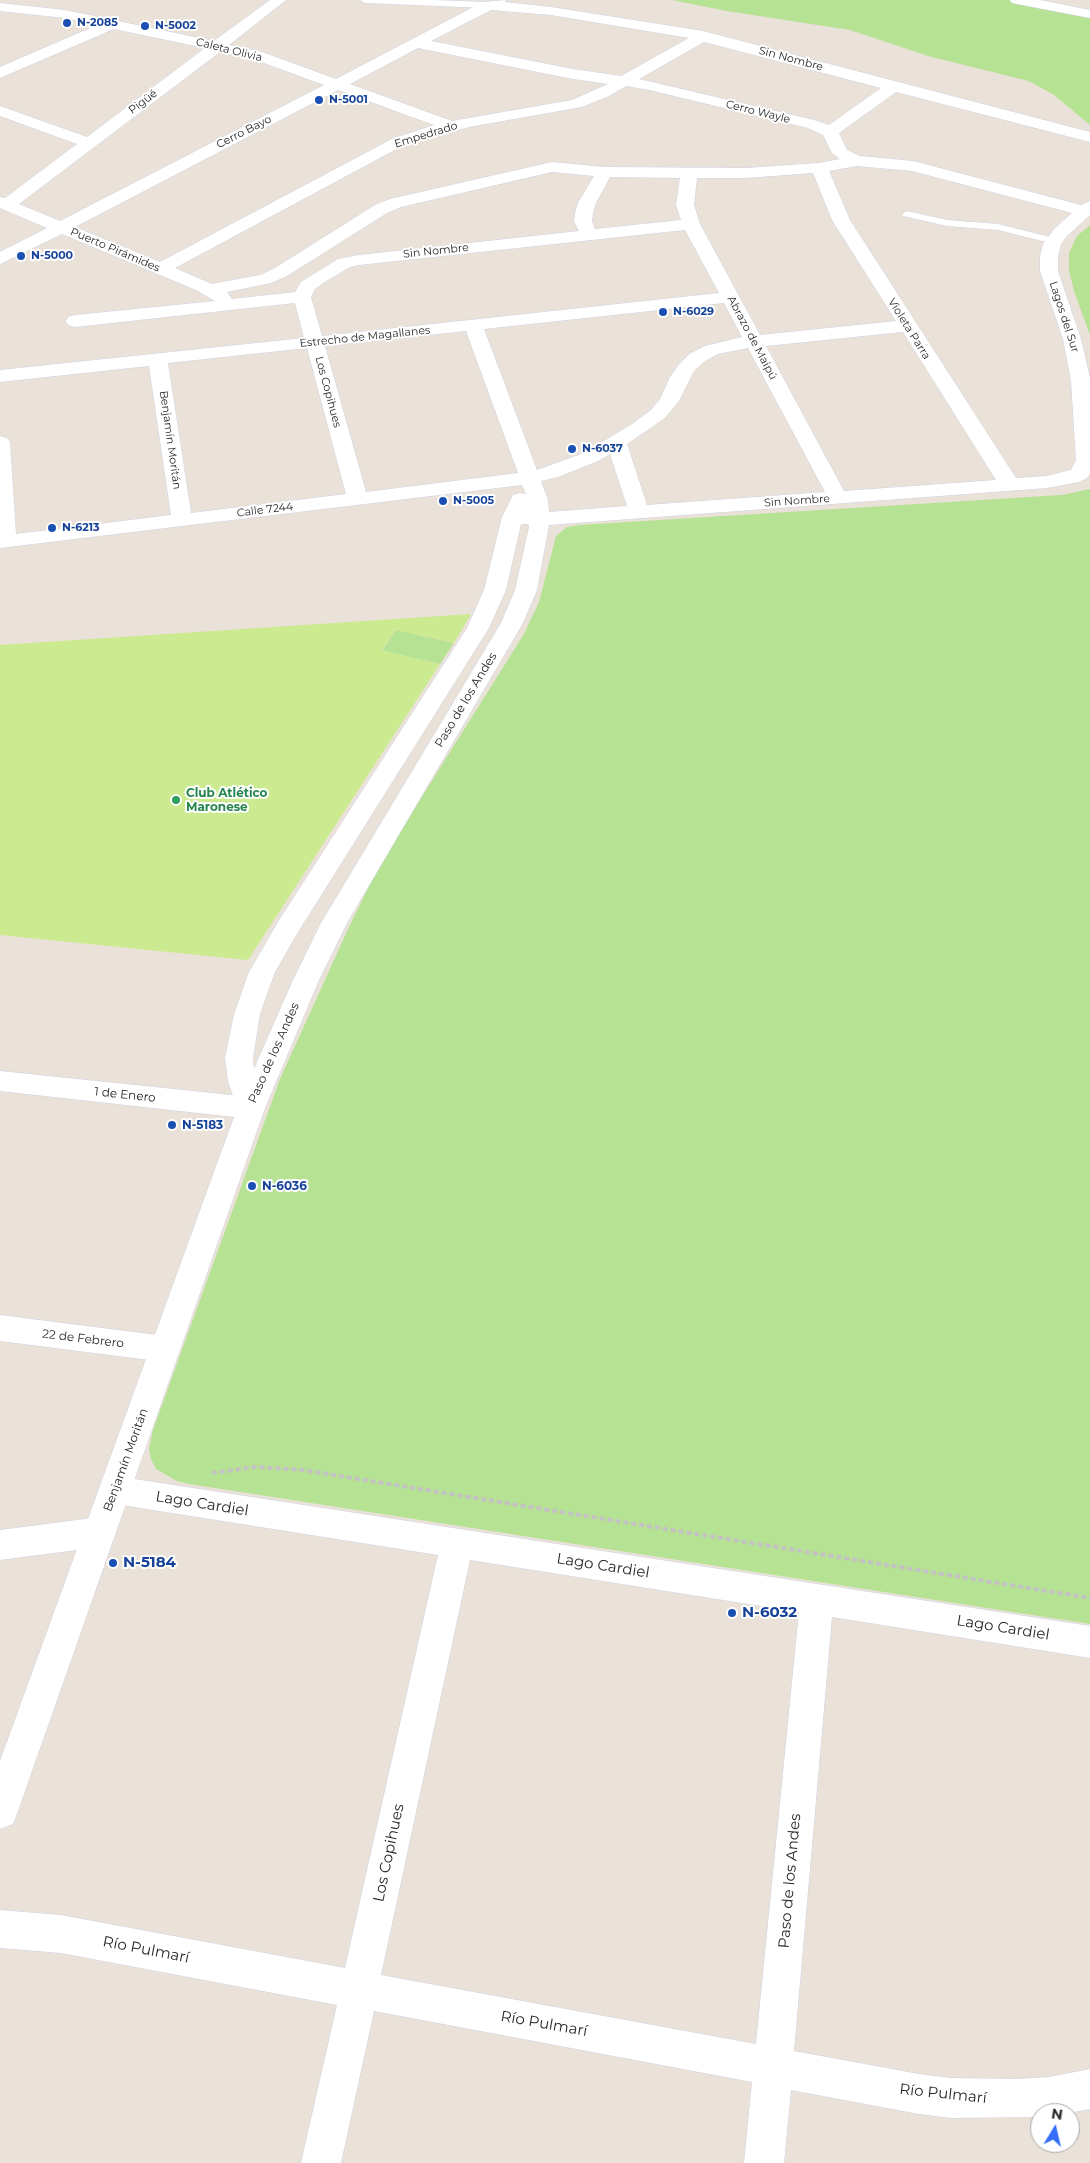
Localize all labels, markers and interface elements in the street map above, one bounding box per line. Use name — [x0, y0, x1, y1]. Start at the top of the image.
place label: N-2085 — [77, 16, 118, 30]
marker: N-2085 — [61, 17, 73, 29]
place label: N-5002 — [155, 19, 196, 33]
marker: N-5002 — [139, 20, 151, 32]
street label: Caleta Olivia — [194, 35, 264, 65]
street label: Sin Nombre — [757, 44, 825, 74]
street label: Pigüé — [126, 87, 160, 117]
place label: N-5001 — [329, 93, 368, 107]
marker: N-5001 — [313, 94, 325, 106]
street label: Cerro Wayle — [724, 98, 792, 126]
street label: Cerro Bayo — [214, 113, 274, 151]
street label: Empedrado — [393, 119, 459, 151]
street label: Puerto Pirámides — [68, 225, 162, 275]
street label: Sin Nombre — [403, 241, 469, 261]
place label: N-5000 — [31, 249, 73, 263]
marker: N-5000 — [15, 250, 27, 262]
street label: Lagos del Sur — [1046, 280, 1082, 354]
street label: Abrazo de Maipú — [724, 294, 780, 382]
street label: Violeta Parra — [885, 296, 933, 362]
place label: N-6029 — [673, 305, 714, 319]
marker: N-6029 — [657, 306, 669, 318]
street label: Estrecho de Magallanes — [299, 324, 431, 350]
street label: Los Copihues — [312, 355, 344, 429]
street label: Benjamín Moritán — [157, 390, 183, 490]
place label: N-6037 — [582, 442, 623, 456]
marker: N-6037 — [566, 443, 578, 455]
street label: Sin Nombre — [764, 492, 830, 510]
place label: N-5005 — [453, 494, 494, 508]
marker: N-5005 — [437, 495, 449, 507]
street label: Calle 7244 — [236, 500, 294, 520]
place label: N-6213 — [62, 521, 99, 535]
marker: N-6213 — [46, 522, 58, 534]
street label: Paso de los Andes — [432, 650, 500, 750]
place label: Club Atlético Maronese — [186, 786, 267, 814]
marker: Club Atlético Maronese — [170, 794, 182, 806]
street label: Paso de los Andes — [245, 1001, 303, 1105]
street label: 1 de Enero — [94, 1085, 156, 1105]
place label: N-5183 — [182, 1118, 223, 1132]
marker: N-5183 — [166, 1119, 178, 1131]
place label: N-6036 — [262, 1179, 307, 1193]
marker: N-6036 — [246, 1180, 258, 1192]
street label: 22 de Febrero — [41, 1327, 125, 1351]
street label: Benjamín Moritán — [101, 1406, 151, 1514]
street label: Lago Cardiel — [154, 1488, 250, 1520]
street label: Lago Cardiel — [555, 1550, 651, 1582]
place label: N-5184 — [123, 1554, 176, 1572]
marker: N-5184 — [107, 1557, 119, 1569]
place label: N-6032 — [742, 1604, 797, 1622]
marker: N-6032 — [726, 1607, 738, 1619]
street label: Lago Cardiel — [955, 1612, 1051, 1644]
street label: Los Copihues — [370, 1802, 408, 1904]
street label: Paso de los Andes — [775, 1813, 805, 1949]
street label: Río Pulmarí — [101, 1933, 191, 1967]
street label: Río Pulmarí — [499, 2008, 589, 2040]
street label: Río Pulmarí — [898, 2080, 988, 2108]
north arrow — [1030, 2103, 1080, 2153]
text: N — [1050, 2104, 1064, 2124]

